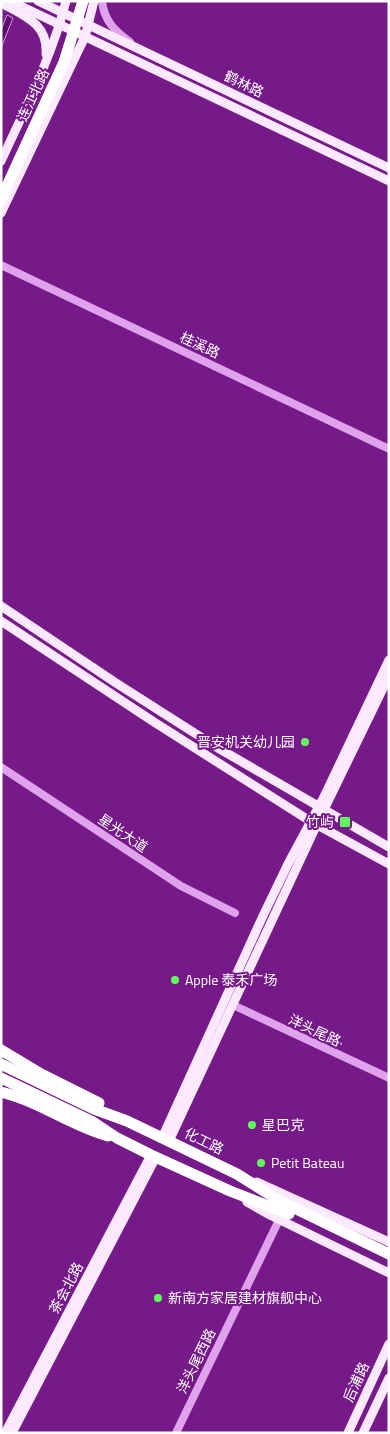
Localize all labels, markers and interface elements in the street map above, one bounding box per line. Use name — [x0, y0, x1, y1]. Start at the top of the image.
street label: 连江北路 — [11, 65, 54, 125]
street label: 鹤林路 — [221, 65, 268, 102]
street label: 桂溪路 — [177, 326, 224, 363]
place label: 晋安机关幼儿园 — [197, 731, 295, 752]
marker: 晋安机关幼儿园 — [299, 736, 311, 748]
street label: 星光大道 — [94, 808, 152, 857]
place label: 竹屿 — [306, 811, 334, 832]
marker: 竹屿 — [338, 815, 352, 829]
place label: Apple 泰禾广场 — [185, 969, 277, 990]
marker: Apple 泰禾广场 — [169, 974, 181, 986]
street label: 洋头尾路· — [285, 1009, 347, 1053]
place label: 星巴克 — [262, 1114, 304, 1135]
marker: 星巴克 — [246, 1119, 258, 1131]
street label: 化工路 — [181, 1122, 228, 1159]
place label: Petit Bateau — [271, 1152, 344, 1173]
marker: Petit Bateau — [255, 1157, 267, 1169]
street label: 茶会北路 — [43, 1258, 88, 1317]
place label: 新南方家居建材旗舰中心 — [168, 1287, 322, 1308]
marker: 新南方家居建材旗舰中心 — [152, 1292, 164, 1304]
street label: 洋头尾西路 — [171, 1325, 220, 1397]
street label: 后浦路 — [337, 1358, 374, 1405]

